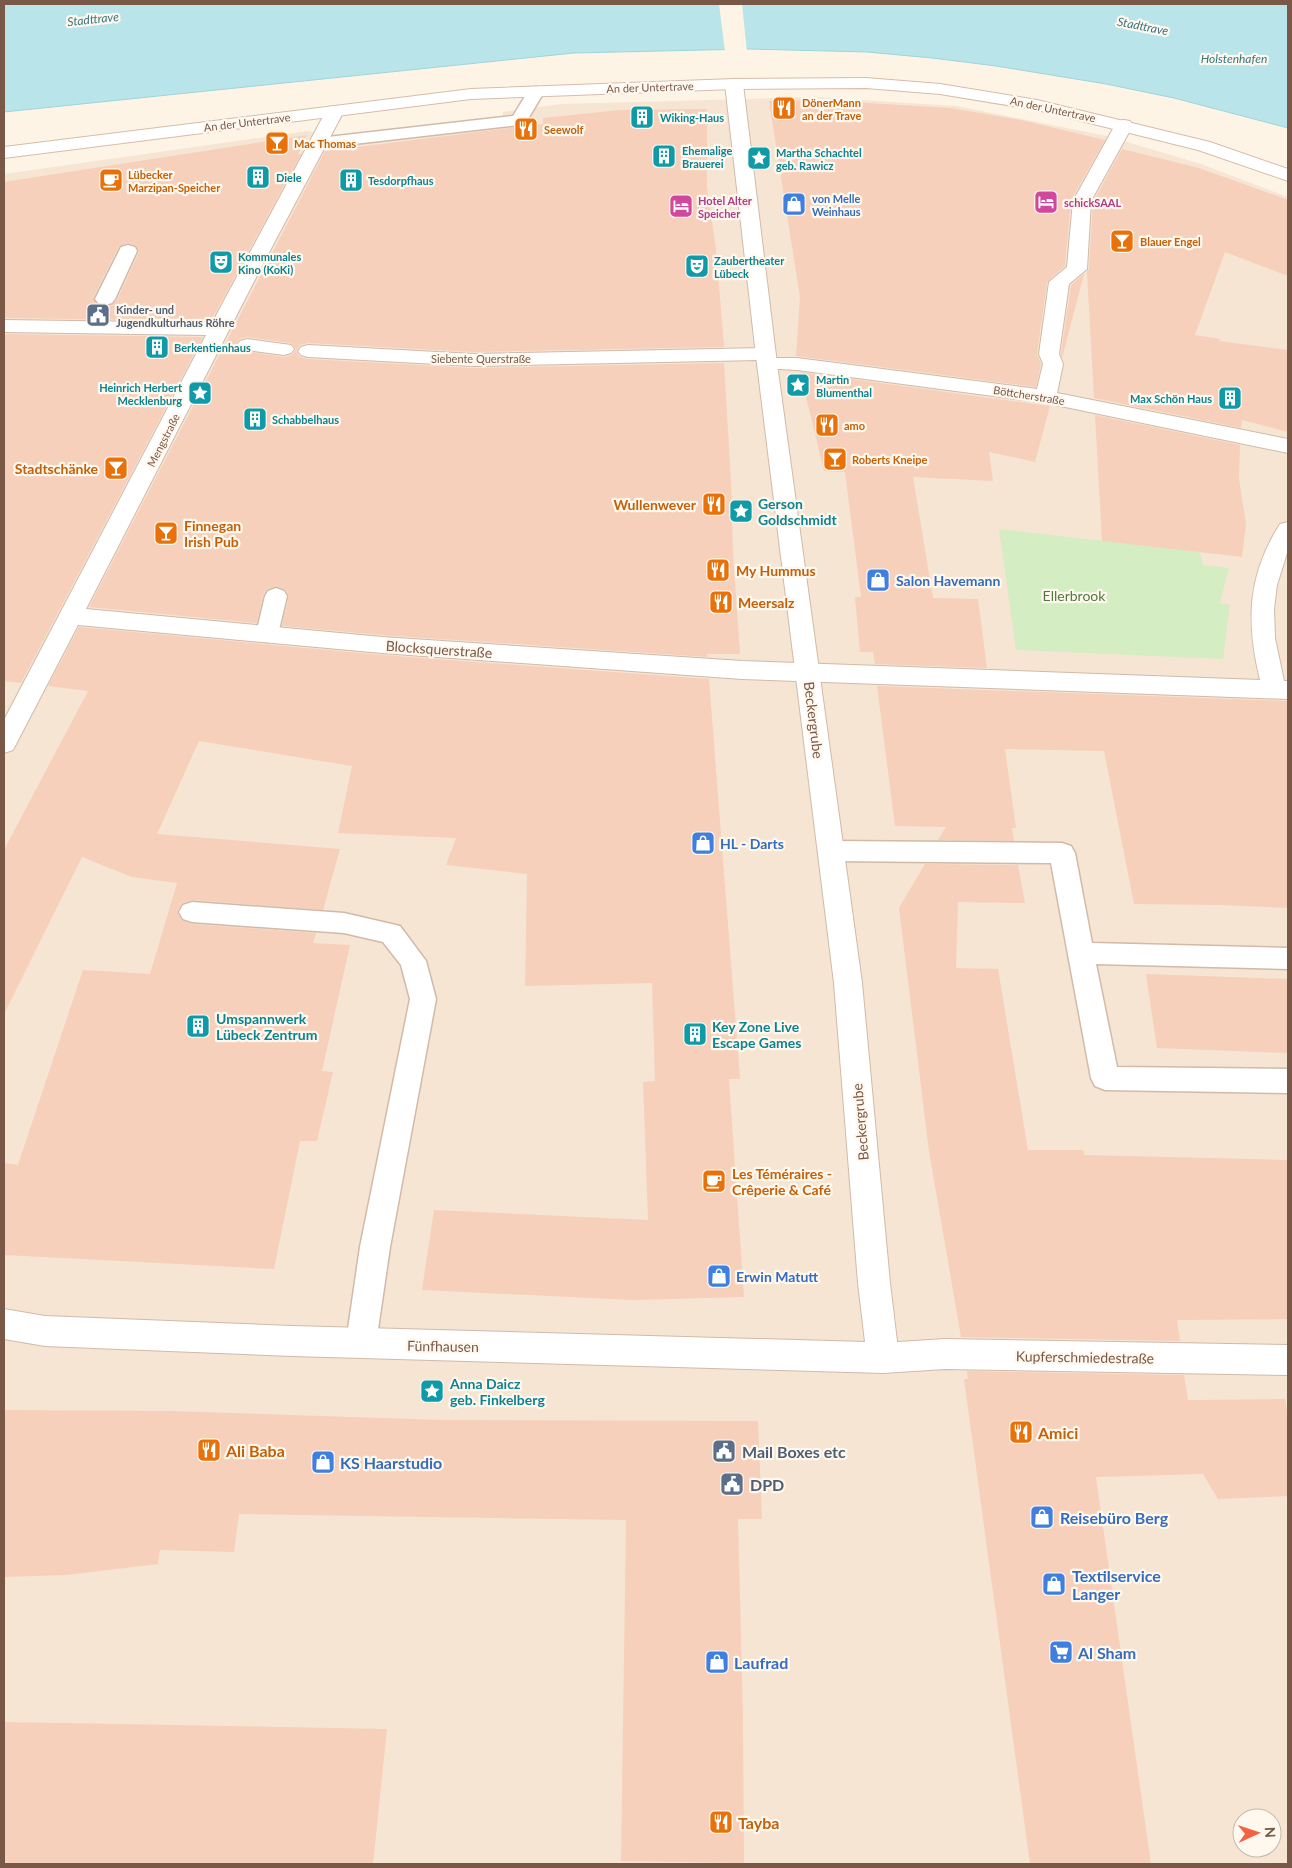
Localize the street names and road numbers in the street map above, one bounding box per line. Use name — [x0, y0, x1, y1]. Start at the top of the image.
street label: An der Untertrave — [606, 79, 694, 95]
street label: An der Untertrave — [1009, 94, 1097, 124]
street label: An der Untertrave — [203, 110, 291, 134]
street label: Siebente Querstraße — [431, 352, 531, 365]
street label: Böttcherstraße — [992, 383, 1066, 407]
street label: Mengstraße — [144, 411, 182, 469]
street label: Blocksquerstraße — [385, 637, 493, 661]
street label: Beckergrube — [801, 681, 827, 759]
street label: Beckergrube — [848, 1083, 872, 1161]
street label: Fünfhausen — [407, 1337, 479, 1355]
street label: Kupferschmiedestraße — [1016, 1347, 1154, 1367]

